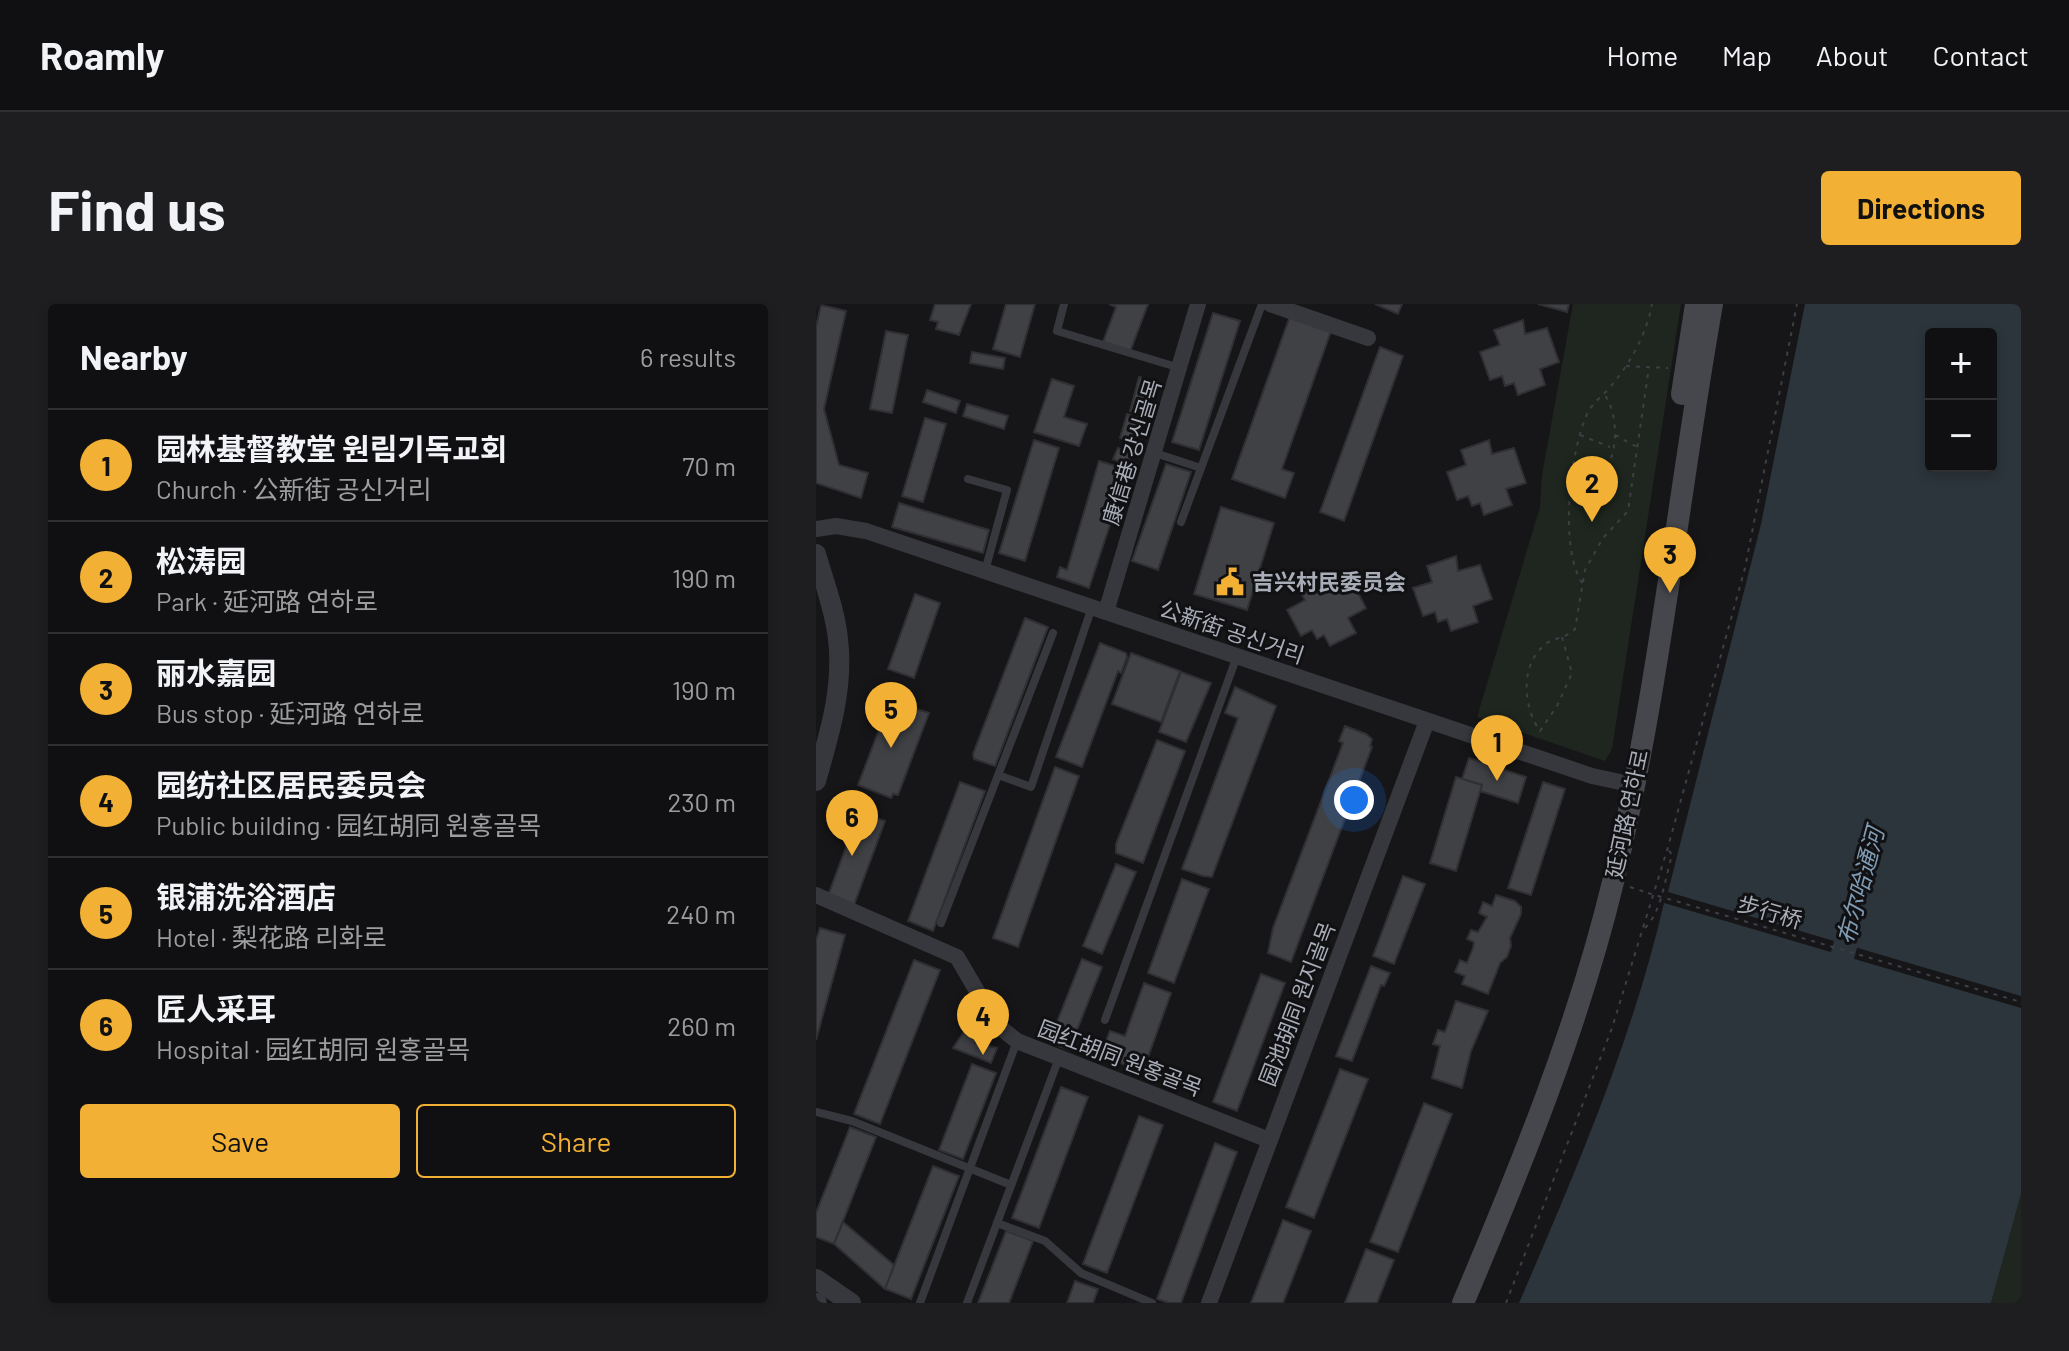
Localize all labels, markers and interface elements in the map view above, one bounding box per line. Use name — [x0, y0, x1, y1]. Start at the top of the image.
text: Roamly — [40, 32, 164, 78]
text: Home — [1607, 38, 1678, 72]
text: Map — [1722, 38, 1772, 72]
text: About — [1816, 38, 1888, 72]
text: Contact — [1932, 38, 2029, 72]
button: Directions — [1821, 171, 2021, 245]
text: Find us — [48, 175, 226, 242]
map controls — [1925, 328, 1997, 472]
button: + — [1925, 328, 1997, 400]
text: Nearby — [80, 336, 188, 377]
text: 6 results — [640, 341, 736, 372]
street label: 康信巷 강신골목 — [1096, 376, 1166, 528]
button: − — [1925, 400, 1997, 472]
text: 园林基督教堂 원림기독교회 — [156, 430, 508, 466]
text: 1 — [101, 450, 111, 481]
text: 70 m — [682, 450, 736, 481]
pin: 2 — [1566, 456, 1618, 522]
text: Church · 公新街 공신거리 — [156, 473, 431, 504]
pin: 3 — [1644, 527, 1696, 593]
text: 松涛园 — [156, 542, 246, 578]
text: 2 — [99, 562, 113, 593]
text: 190 m — [672, 562, 736, 593]
public building icon: 吉兴村民委员会 — [1215, 567, 1245, 597]
place label: 吉兴村民委员会 — [1252, 568, 1406, 594]
text: Park · 延河路 연하로 — [156, 585, 378, 616]
street label: 公新街 공신거리 — [1157, 594, 1308, 668]
text: 丽水嘉园 — [156, 654, 276, 690]
text: 3 — [99, 674, 113, 705]
text: 190 m — [672, 674, 736, 705]
pin: 5 — [865, 682, 917, 748]
text: Bus stop · 延河路 연하로 — [156, 697, 424, 728]
pin: 1 — [1471, 715, 1523, 781]
street label: 延河路 연하로 — [1600, 747, 1652, 881]
text: 园纺社区居民委员会 — [156, 766, 426, 802]
your location — [1334, 780, 1374, 820]
text: 4 — [98, 786, 114, 817]
text: 230 m — [667, 786, 736, 817]
pin: 6 — [826, 790, 878, 856]
text: Public building · 园红胡同 원홍골목 — [156, 809, 541, 840]
water label: 布尔哈通河 — [1830, 820, 1890, 947]
text: 银浦洗浴酒店 — [156, 878, 336, 914]
street label: 步行桥 — [1735, 889, 1806, 933]
text: 5 — [99, 898, 113, 929]
text: 240 m — [666, 898, 736, 929]
street label: 园池胡同 원지골목 — [1253, 918, 1339, 1089]
text: Hotel · 梨花路 리화로 — [156, 921, 387, 952]
pin: 4 — [957, 989, 1009, 1055]
text: 匠人采耳 — [156, 990, 276, 1026]
text: 6 — [99, 1010, 113, 1041]
text: 260 m — [667, 1010, 736, 1041]
street label: 园红胡同 원홍골목 — [1035, 1014, 1206, 1100]
text: Hospital · 园红胡同 원홍골목 — [156, 1033, 470, 1064]
button: Save — [80, 1104, 400, 1178]
button: Share — [416, 1104, 736, 1178]

